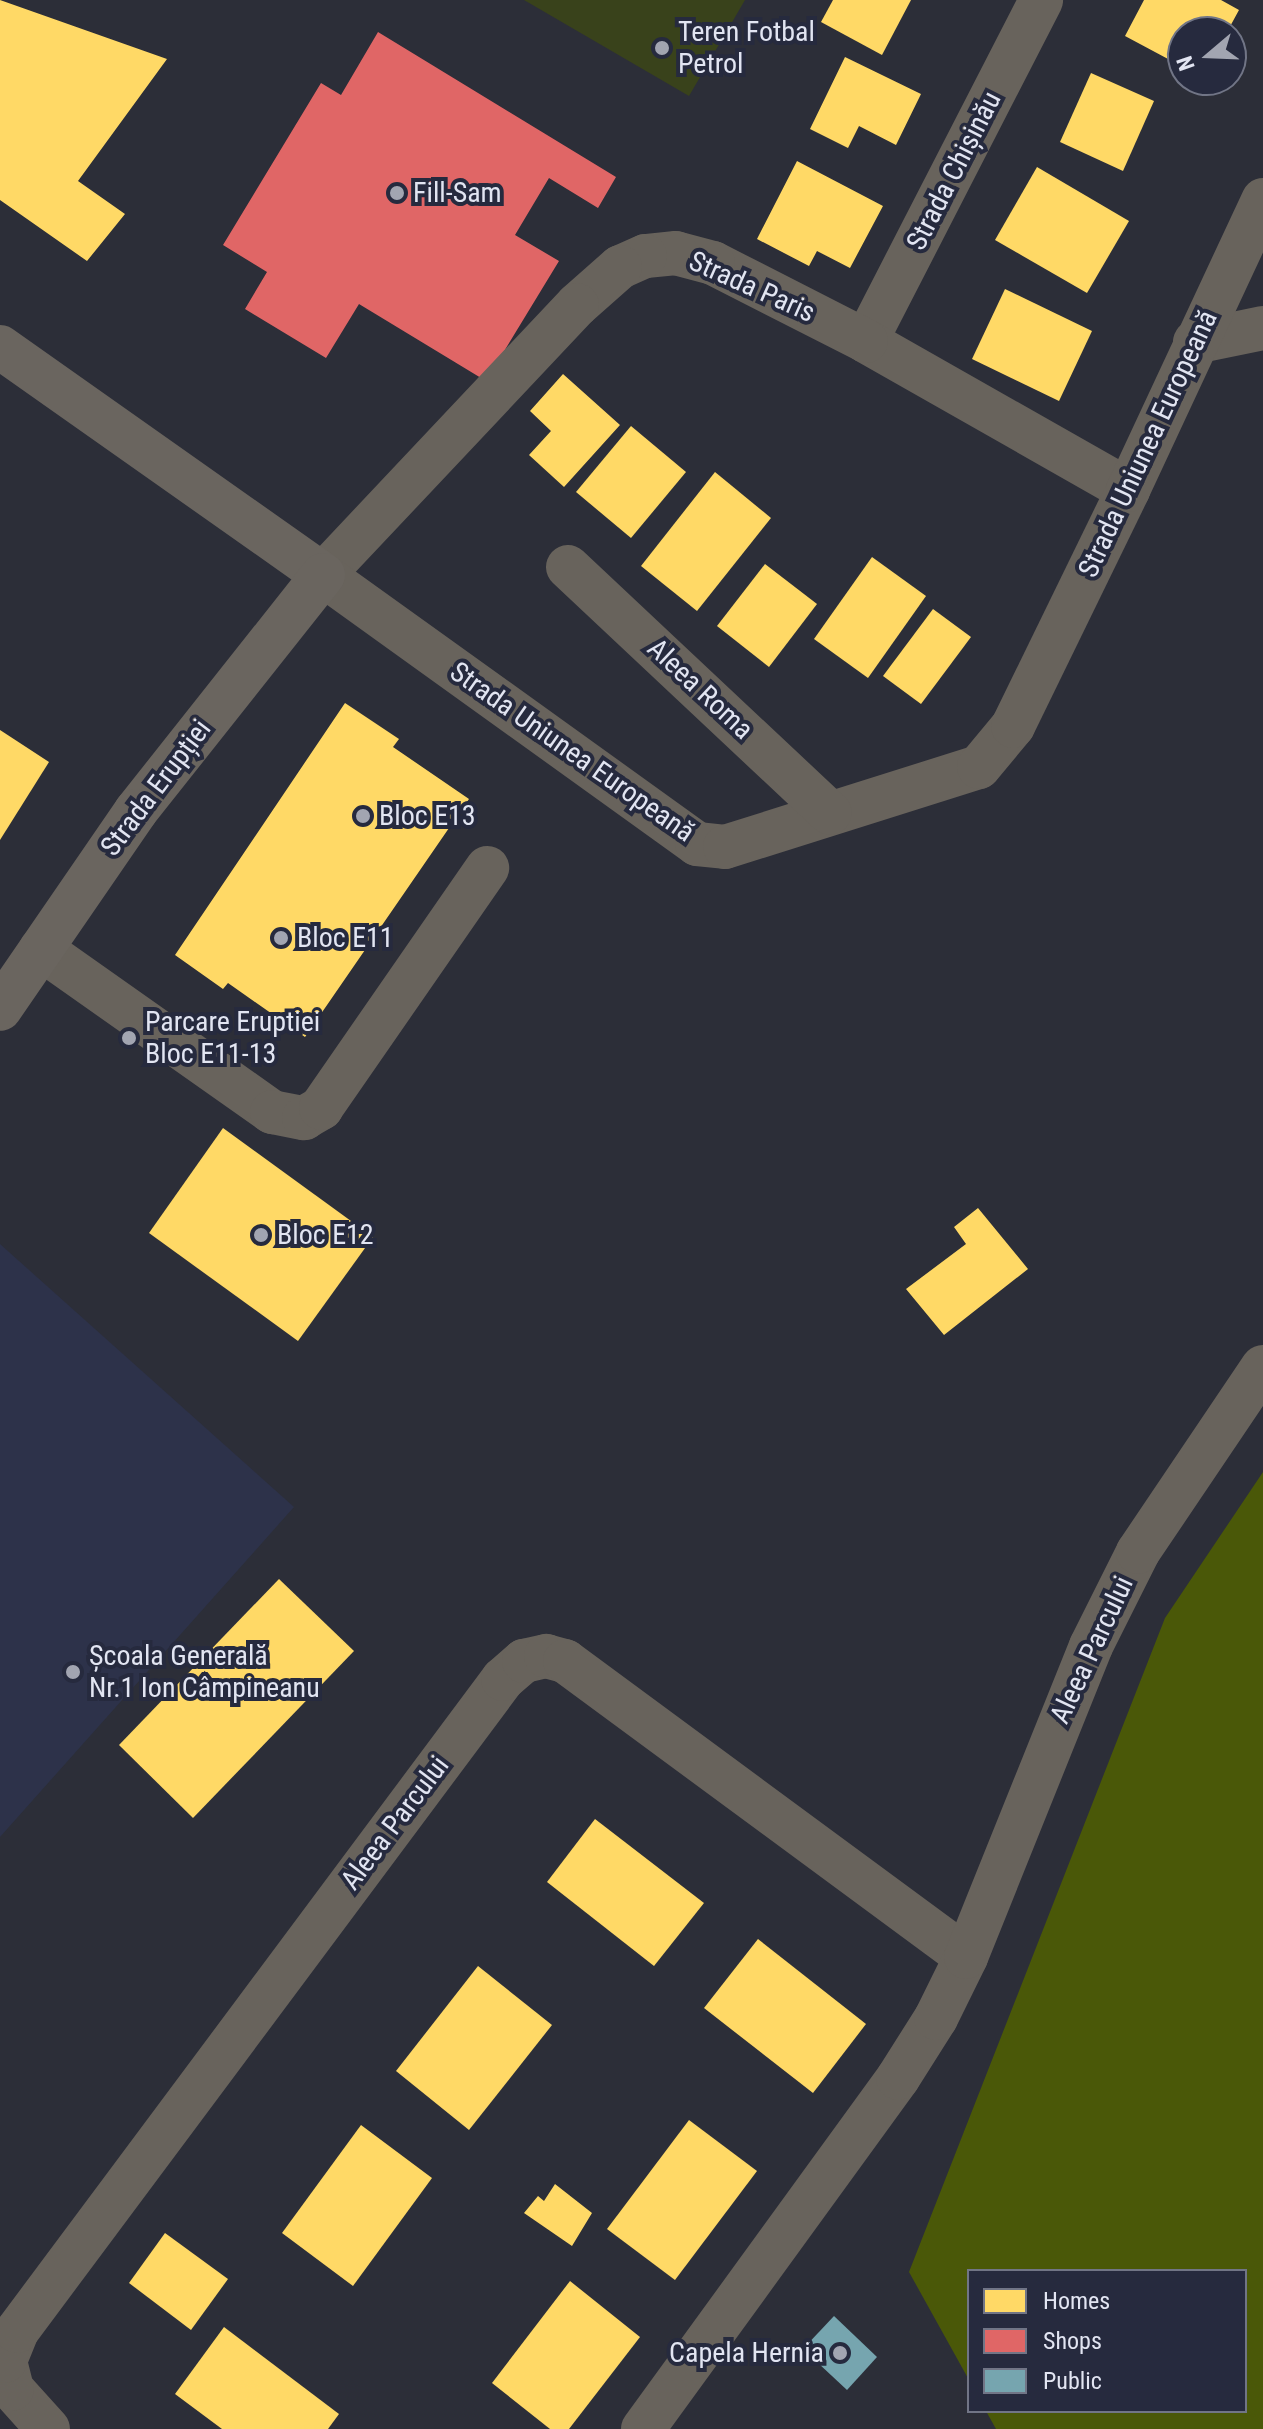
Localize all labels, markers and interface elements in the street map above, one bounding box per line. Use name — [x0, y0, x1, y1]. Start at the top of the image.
place label: Teren Fotbal Petrol — [678, 15, 815, 81]
north arrow — [1167, 16, 1247, 96]
marker: Teren Fotbal Petrol — [653, 39, 671, 57]
text: N — [1172, 53, 1200, 74]
street label: Strada Chișinău — [900, 86, 1008, 256]
place label: Fill-Sam — [413, 176, 502, 210]
marker: Fill-Sam — [388, 184, 406, 202]
street label: Strada Paris — [684, 244, 820, 330]
street label: Strada Uniunea Europeană — [1071, 305, 1225, 583]
street label: Aleea Roma — [640, 632, 760, 746]
street label: Strada Uniunea Europeană — [443, 655, 701, 849]
street label: Strada Erupției — [94, 713, 218, 863]
place label: Bloc E13 — [379, 799, 476, 833]
marker: Bloc E13 — [354, 807, 372, 825]
place label: Bloc E11 — [297, 921, 394, 955]
marker: Bloc E11 — [272, 929, 290, 947]
place label: Parcare Eruptiei Bloc E11-13 — [145, 1005, 320, 1071]
marker: Parcare Eruptiei Bloc E11-13 — [120, 1029, 138, 1047]
place label: Bloc E12 — [277, 1218, 374, 1252]
marker: Bloc E12 — [252, 1226, 270, 1244]
street label: Aleea Parcului — [1043, 1571, 1141, 1729]
place label: Școala Generală Nr.1 Ion Câmpineanu — [89, 1639, 320, 1705]
marker: Școala Generală Nr.1 Ion Câmpineanu — [64, 1663, 82, 1681]
street label: Aleea Parcului — [334, 1750, 456, 1896]
legend — [967, 2269, 1247, 2413]
text: Homes — [1043, 2287, 1110, 2315]
text: Shops — [1043, 2327, 1102, 2355]
place label: Capela Hernia — [669, 2336, 824, 2370]
marker: Capela Hernia — [831, 2344, 849, 2362]
text: Public — [1043, 2367, 1102, 2395]

